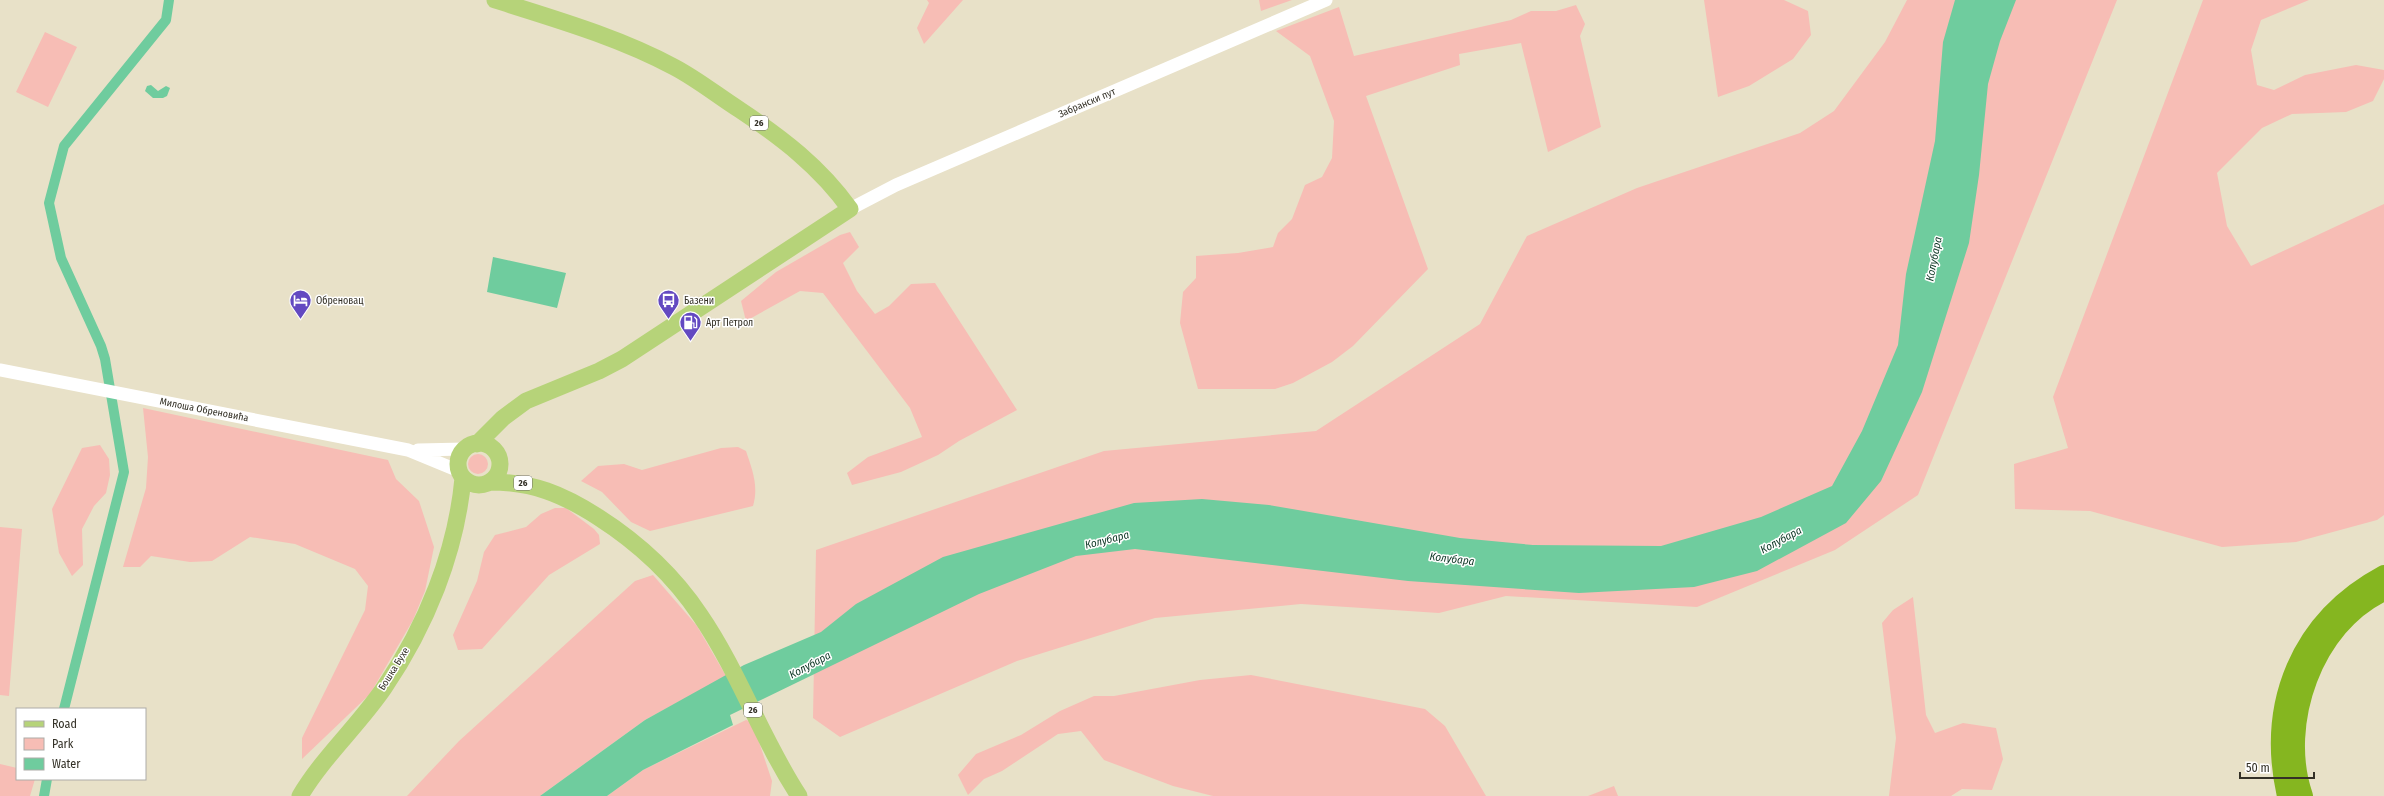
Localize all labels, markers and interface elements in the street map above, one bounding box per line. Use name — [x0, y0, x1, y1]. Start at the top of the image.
street label: Забрански пут — [1057, 85, 1118, 120]
road number: 26 — [750, 116, 768, 130]
water label: Колубара — [1923, 235, 1945, 282]
hotel icon: Обреновац — [288, 288, 314, 321]
bus stop icon: Базени — [656, 288, 682, 321]
place label: Обреновац — [316, 295, 364, 307]
place label: Базени — [684, 295, 714, 307]
fuel station icon: Арт Петрол — [677, 310, 703, 343]
place label: Арт Петрол — [706, 317, 753, 329]
street label: Милоша Обреновића — [159, 396, 250, 425]
road number: 26 — [514, 476, 532, 490]
water label: Колубара — [1758, 524, 1804, 556]
water label: Колубара — [1084, 528, 1131, 552]
water label: Колубара — [1429, 550, 1475, 568]
street label: Бошка Бухе — [376, 645, 412, 693]
water label: Колубара — [787, 649, 833, 681]
road number: 26 — [744, 703, 762, 717]
legend — [16, 708, 146, 780]
text: Road — [52, 717, 77, 731]
text: Park — [52, 737, 74, 751]
scale bar — [2240, 754, 2314, 780]
text: Water — [52, 757, 81, 771]
text: 50 m — [2246, 761, 2270, 775]

